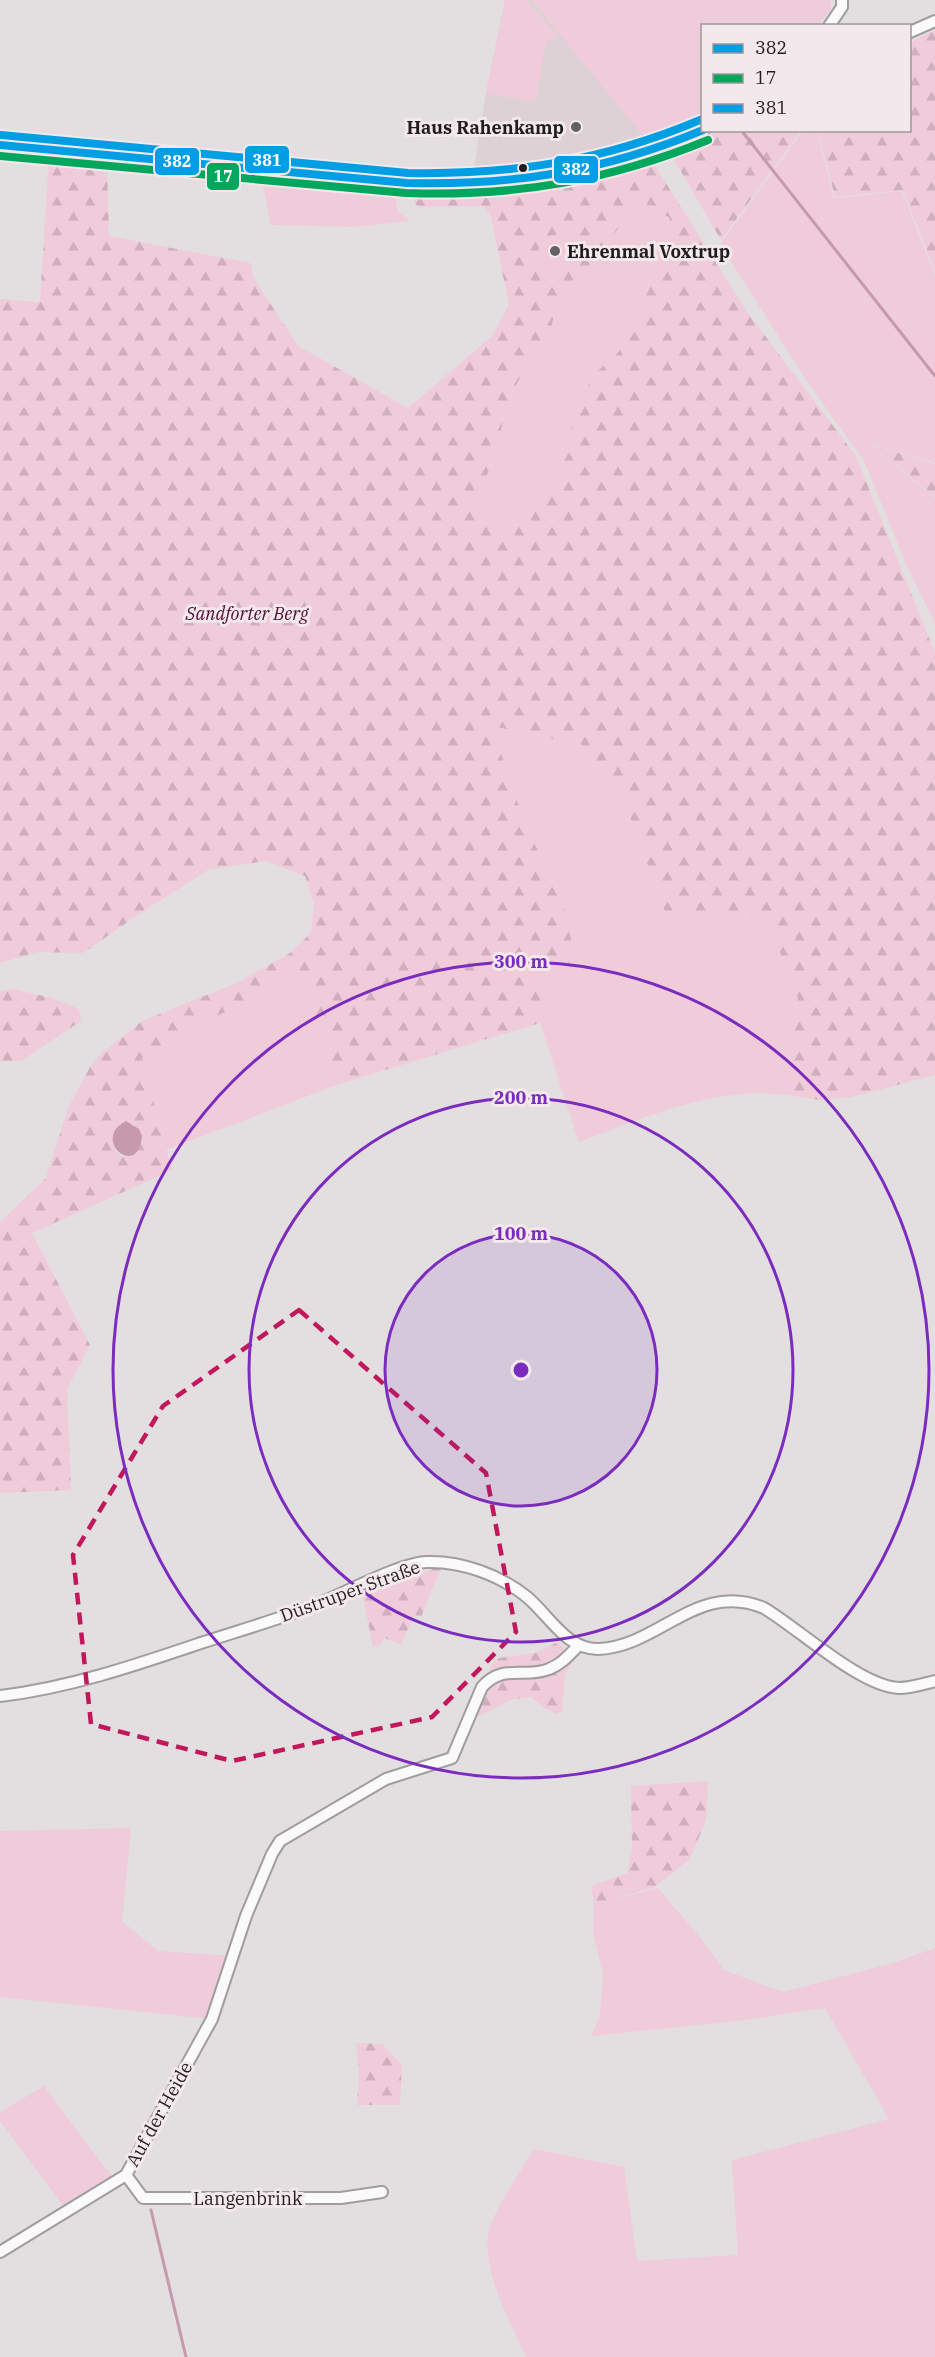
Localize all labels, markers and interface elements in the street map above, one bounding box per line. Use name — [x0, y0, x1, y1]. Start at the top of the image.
legend — [701, 24, 911, 132]
text: 382 — [755, 36, 787, 59]
text: 17 — [755, 66, 777, 89]
text: 381 — [755, 96, 787, 119]
place label: Haus Rahenkamp — [406, 116, 564, 139]
marker: Haus Rahenkamp — [569, 120, 583, 134]
line badge: 381 — [244, 145, 290, 174]
line badge: 382 — [154, 147, 200, 176]
text: 381 — [253, 150, 281, 170]
text: 382 — [163, 151, 191, 171]
line badge: 382 — [553, 155, 599, 184]
text: 382 — [562, 159, 590, 179]
line badge: 17 — [206, 162, 240, 191]
unlabelled marker — [517, 162, 529, 174]
text: 17 — [213, 166, 233, 186]
place label: Ehrenmal Voxtrup — [567, 240, 730, 263]
marker: Ehrenmal Voxtrup — [548, 244, 562, 258]
park label: Sandforter Berg — [185, 602, 309, 625]
text: 300 m — [494, 950, 549, 973]
text: 200 m — [494, 1086, 549, 1109]
text: 100 m — [494, 1222, 549, 1245]
centre of rings — [511, 1360, 531, 1380]
street label: Düstruper Straße — [277, 1555, 423, 1627]
street label: Auf der Heide — [121, 2058, 197, 2170]
street label: Langenbrink — [193, 2187, 303, 2210]

